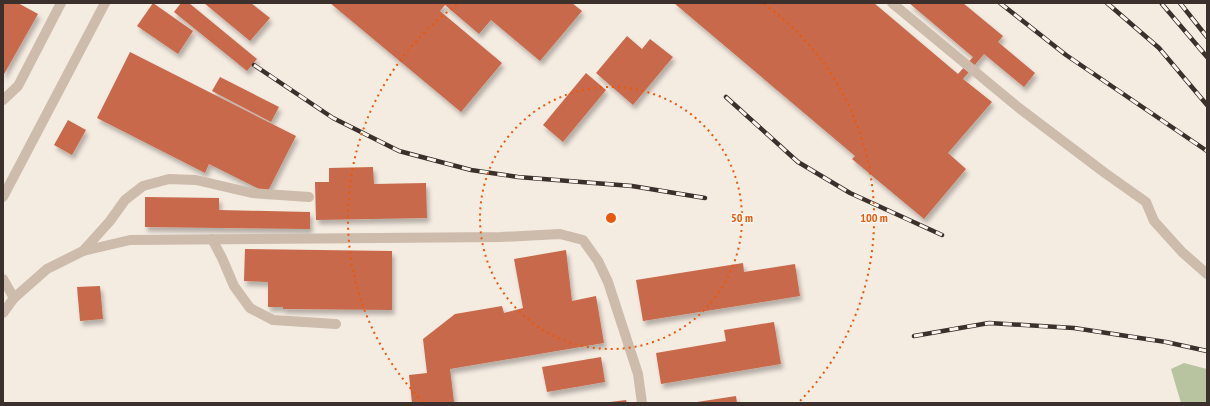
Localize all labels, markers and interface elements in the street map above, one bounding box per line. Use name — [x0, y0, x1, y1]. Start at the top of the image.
text: 50 m — [731, 210, 753, 225]
text: 100 m — [860, 210, 888, 225]
centre of rings — [604, 211, 618, 225]

